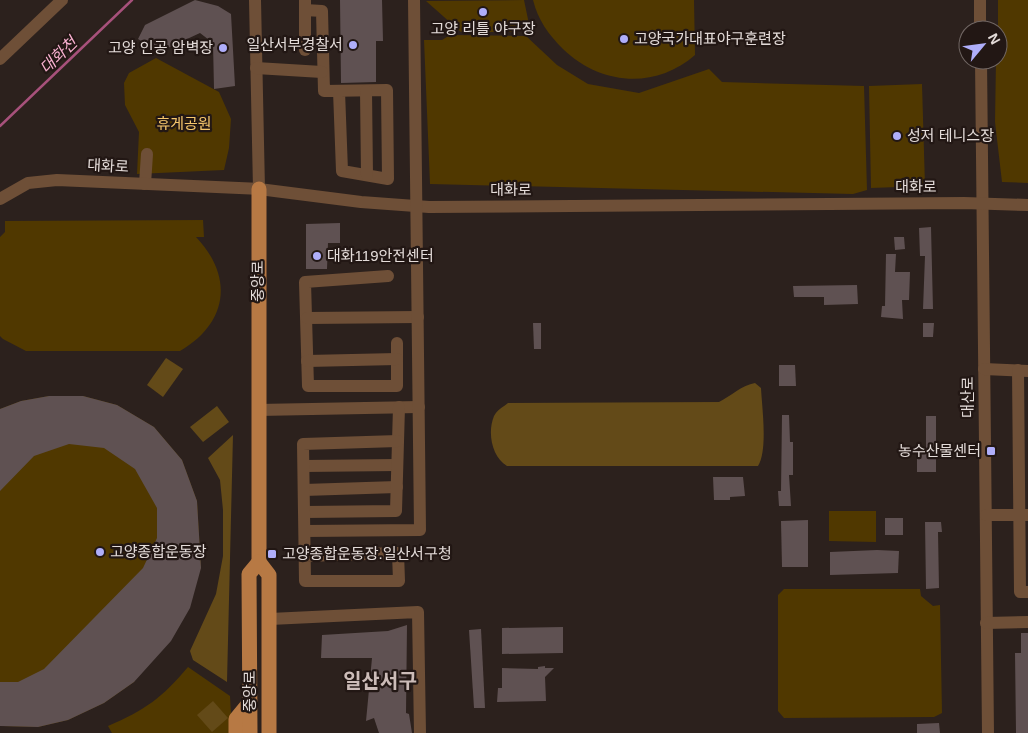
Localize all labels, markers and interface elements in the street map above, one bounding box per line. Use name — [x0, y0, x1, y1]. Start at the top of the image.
marker: 고양 리틀 야구장 — [477, 6, 489, 18]
place label: 고양 리틀 야구장 — [431, 20, 536, 37]
north arrow — [958, 20, 1008, 70]
place label: 고양국가대표야구훈련장 — [634, 30, 786, 47]
text: N — [985, 30, 1004, 47]
water label: 대화천 — [37, 32, 82, 77]
marker: 고양국가대표야구훈련장 — [618, 33, 630, 45]
place label: 일산서부경찰서 — [246, 36, 343, 53]
place label: 고양 인공 암벽장 — [108, 39, 213, 56]
marker: 일산서부경찰서 — [347, 39, 359, 51]
marker: 고양 인공 암벽장 — [217, 42, 229, 54]
park label: 휴게공원 — [156, 115, 212, 132]
place label: 성저 테니스장 — [907, 127, 994, 144]
marker: 성저 테니스장 — [891, 130, 903, 142]
street label: 대화로 — [87, 156, 129, 175]
street label: 대화로 — [895, 178, 937, 195]
street label: 대화로 — [490, 181, 532, 198]
place label: 대화119안전센터 — [327, 247, 434, 264]
marker: 대화119안전센터 — [311, 250, 323, 262]
street label: 중앙로 — [249, 260, 266, 302]
street label: 대산로 — [959, 376, 976, 418]
place label: 농수산물센터 — [898, 442, 981, 459]
marker: 농수산물센터 — [985, 445, 997, 457]
place label: 고양종합운동장 — [110, 543, 207, 560]
place label: 고양종합운동장.일산서구청 — [282, 545, 452, 562]
marker: 고양종합운동장 — [94, 546, 106, 558]
marker: 고양종합운동장.일산서구청 — [266, 548, 278, 560]
street label: 중앙로 — [241, 670, 258, 712]
district label: 일산서구 — [343, 670, 417, 692]

